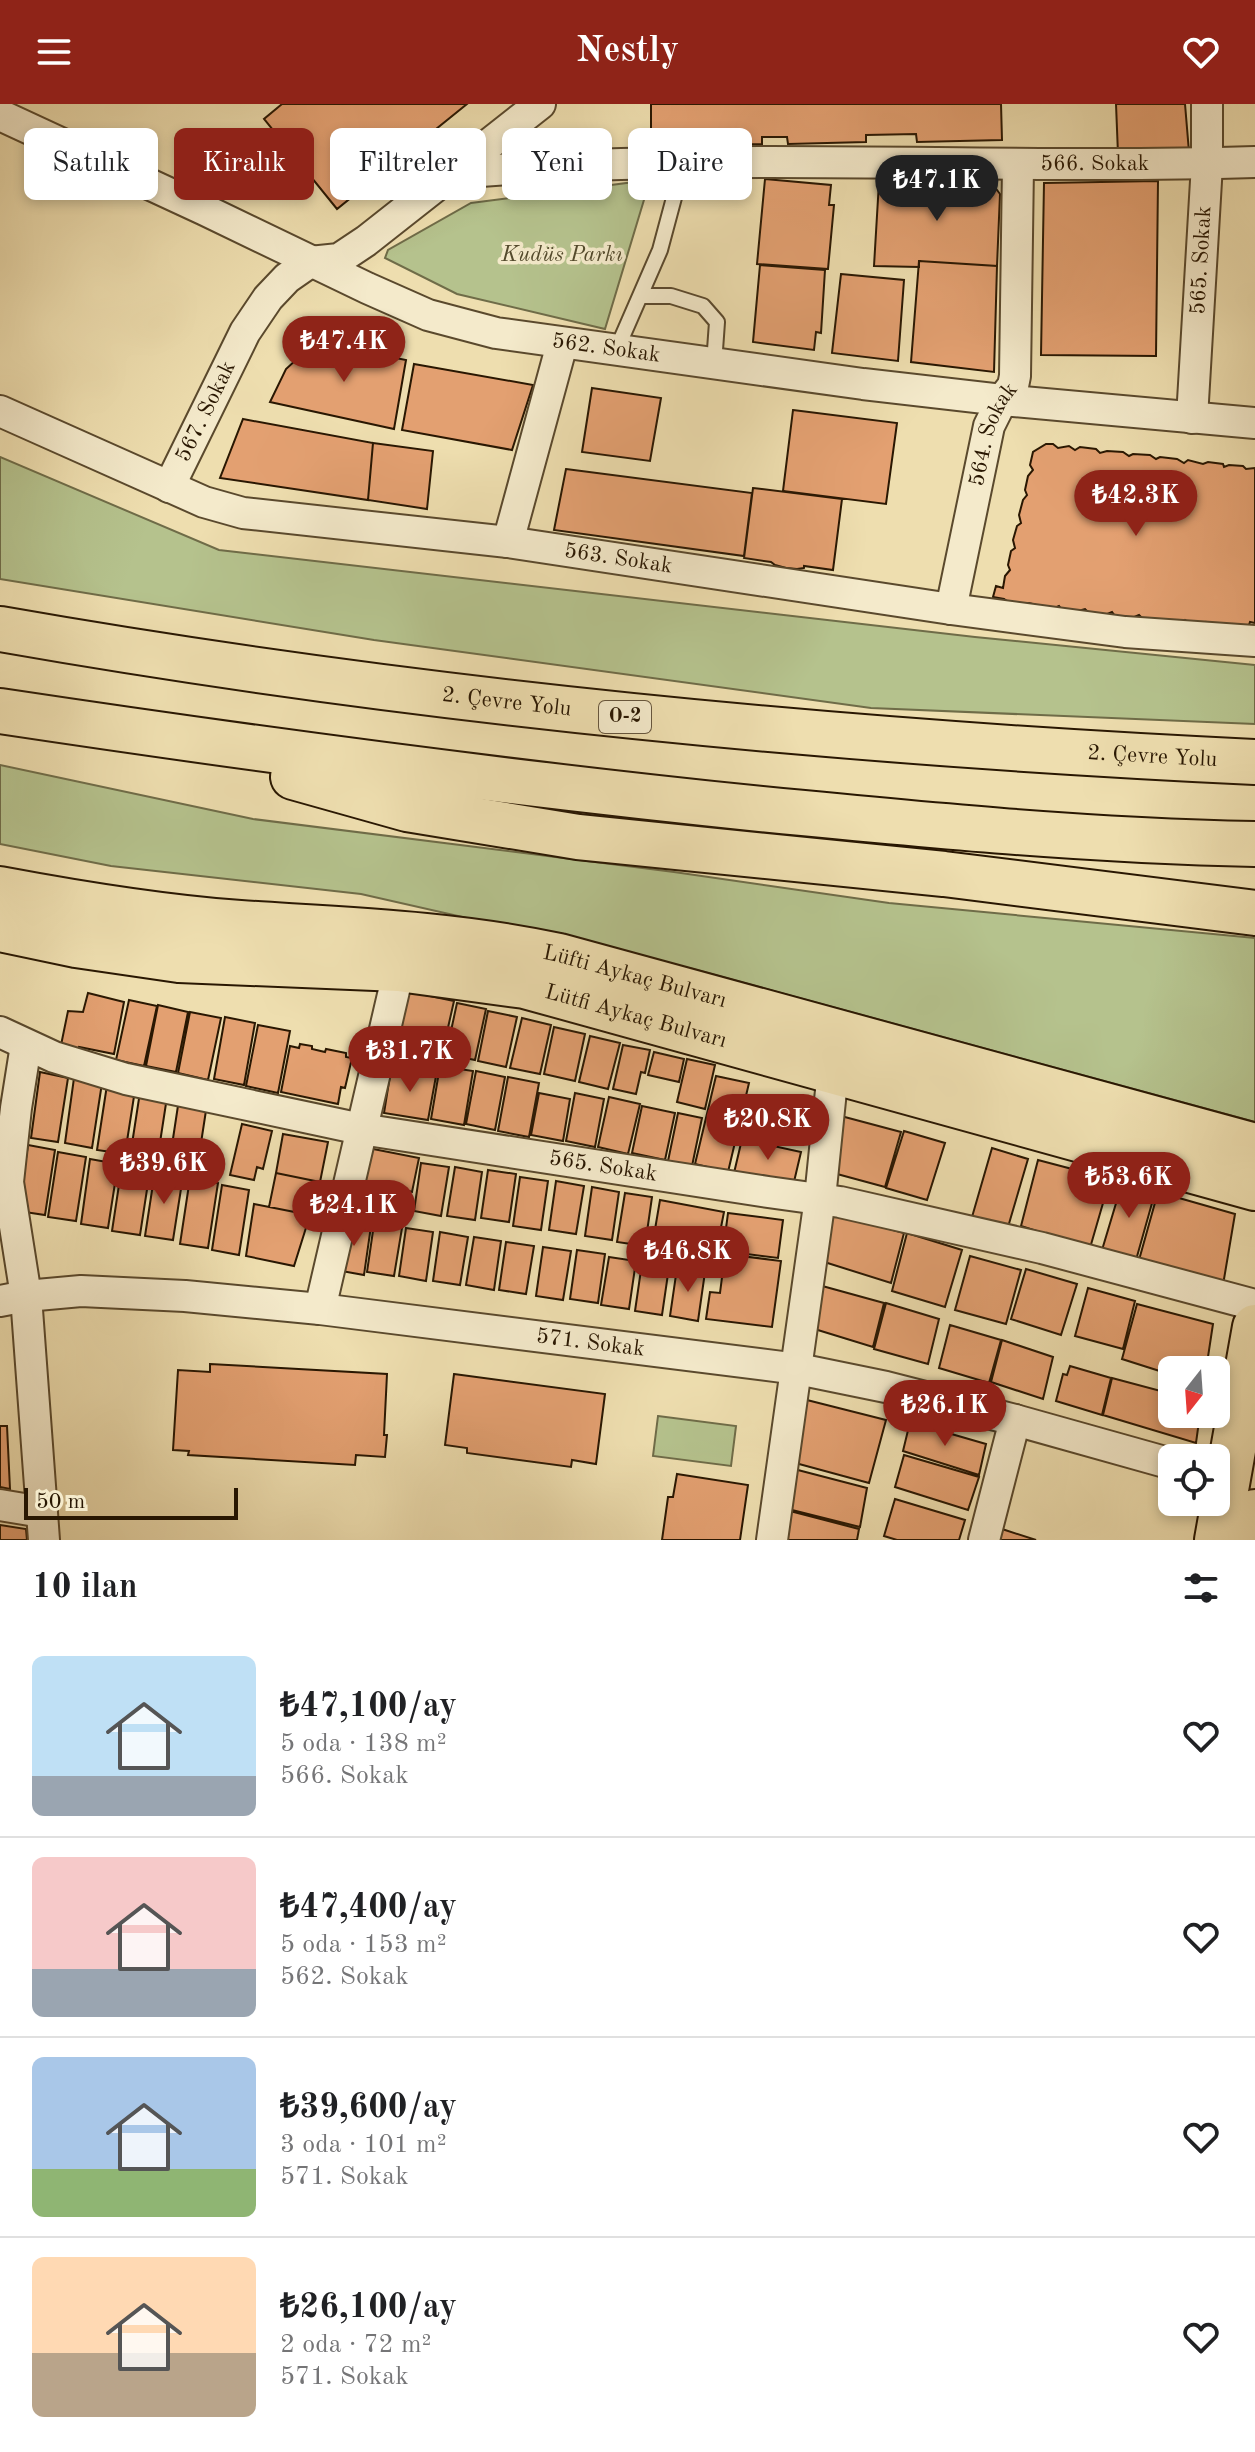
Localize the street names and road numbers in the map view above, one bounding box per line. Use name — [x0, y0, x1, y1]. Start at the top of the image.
street label: 566. Sokak — [1040, 153, 1149, 175]
street label: 565. Sokak — [1187, 205, 1216, 315]
street label: 562. Sokak — [551, 330, 662, 367]
street label: 567. Sokak — [172, 358, 240, 465]
street label: 564. Sokak — [966, 379, 1022, 488]
street label: 563. Sokak — [563, 540, 674, 578]
street label: 2. Çevre Yolu — [441, 684, 573, 721]
road number: O-2 — [599, 701, 651, 733]
street label: 2. Çevre Yolu — [1087, 742, 1218, 771]
street label: Lüfti Aykaç Bulvarı — [541, 942, 729, 1012]
street label: Lütfi Aykaç Bulvarı — [543, 981, 729, 1052]
street label: 565. Sokak — [548, 1147, 659, 1186]
street label: 571. Sokak — [535, 1325, 646, 1361]

